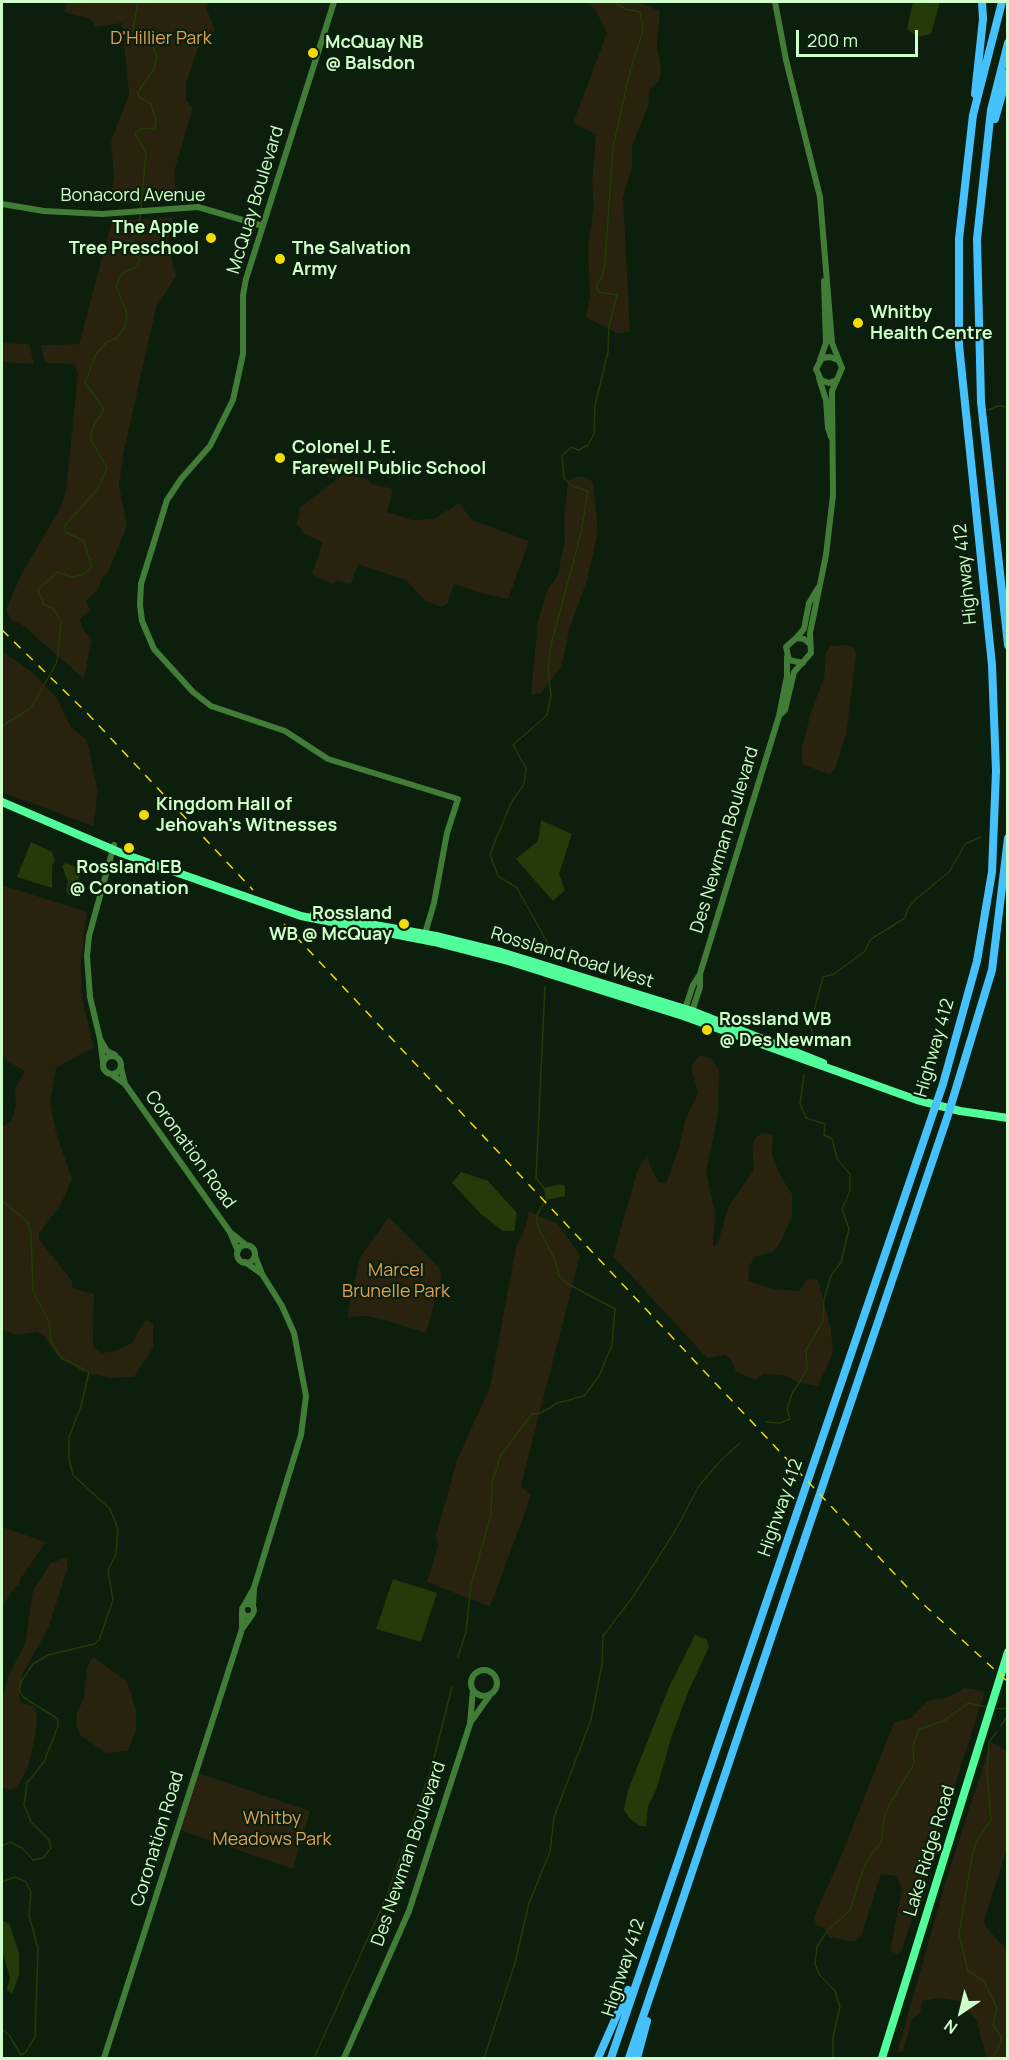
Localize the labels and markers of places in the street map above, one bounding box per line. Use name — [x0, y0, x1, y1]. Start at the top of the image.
place label: McQuay NB @ Balsdon — [325, 32, 423, 74]
marker: McQuay NB @ Balsdon — [306, 46, 320, 60]
place label: The Apple Tree Preschool — [69, 217, 199, 260]
marker: The Apple Tree Preschool — [204, 231, 218, 245]
place label: The Salvation Army — [292, 238, 411, 280]
marker: The Salvation Army — [273, 252, 287, 266]
place label: Whitby Health Centre — [870, 302, 992, 344]
marker: Whitby Health Centre — [851, 316, 865, 330]
place label: Colonel J. E. Farewell Public School — [292, 437, 486, 480]
marker: Colonel J. E. Farewell Public School — [273, 451, 287, 465]
place label: Kingdom Hall of Jehovah's Witnesses — [156, 794, 337, 836]
marker: Kingdom Hall of Jehovah's Witnesses — [137, 808, 151, 822]
marker: Rossland EB @ Coronation — [122, 841, 136, 855]
place label: Rossland EB @ Coronation — [69, 857, 189, 900]
place label: Rossland WB @ McQuay — [269, 903, 392, 946]
marker: Rossland WB @ McQuay — [397, 917, 411, 931]
place label: Rossland WB @ Des Newman — [719, 1009, 851, 1052]
marker: Rossland WB @ Des Newman — [700, 1023, 714, 1037]

